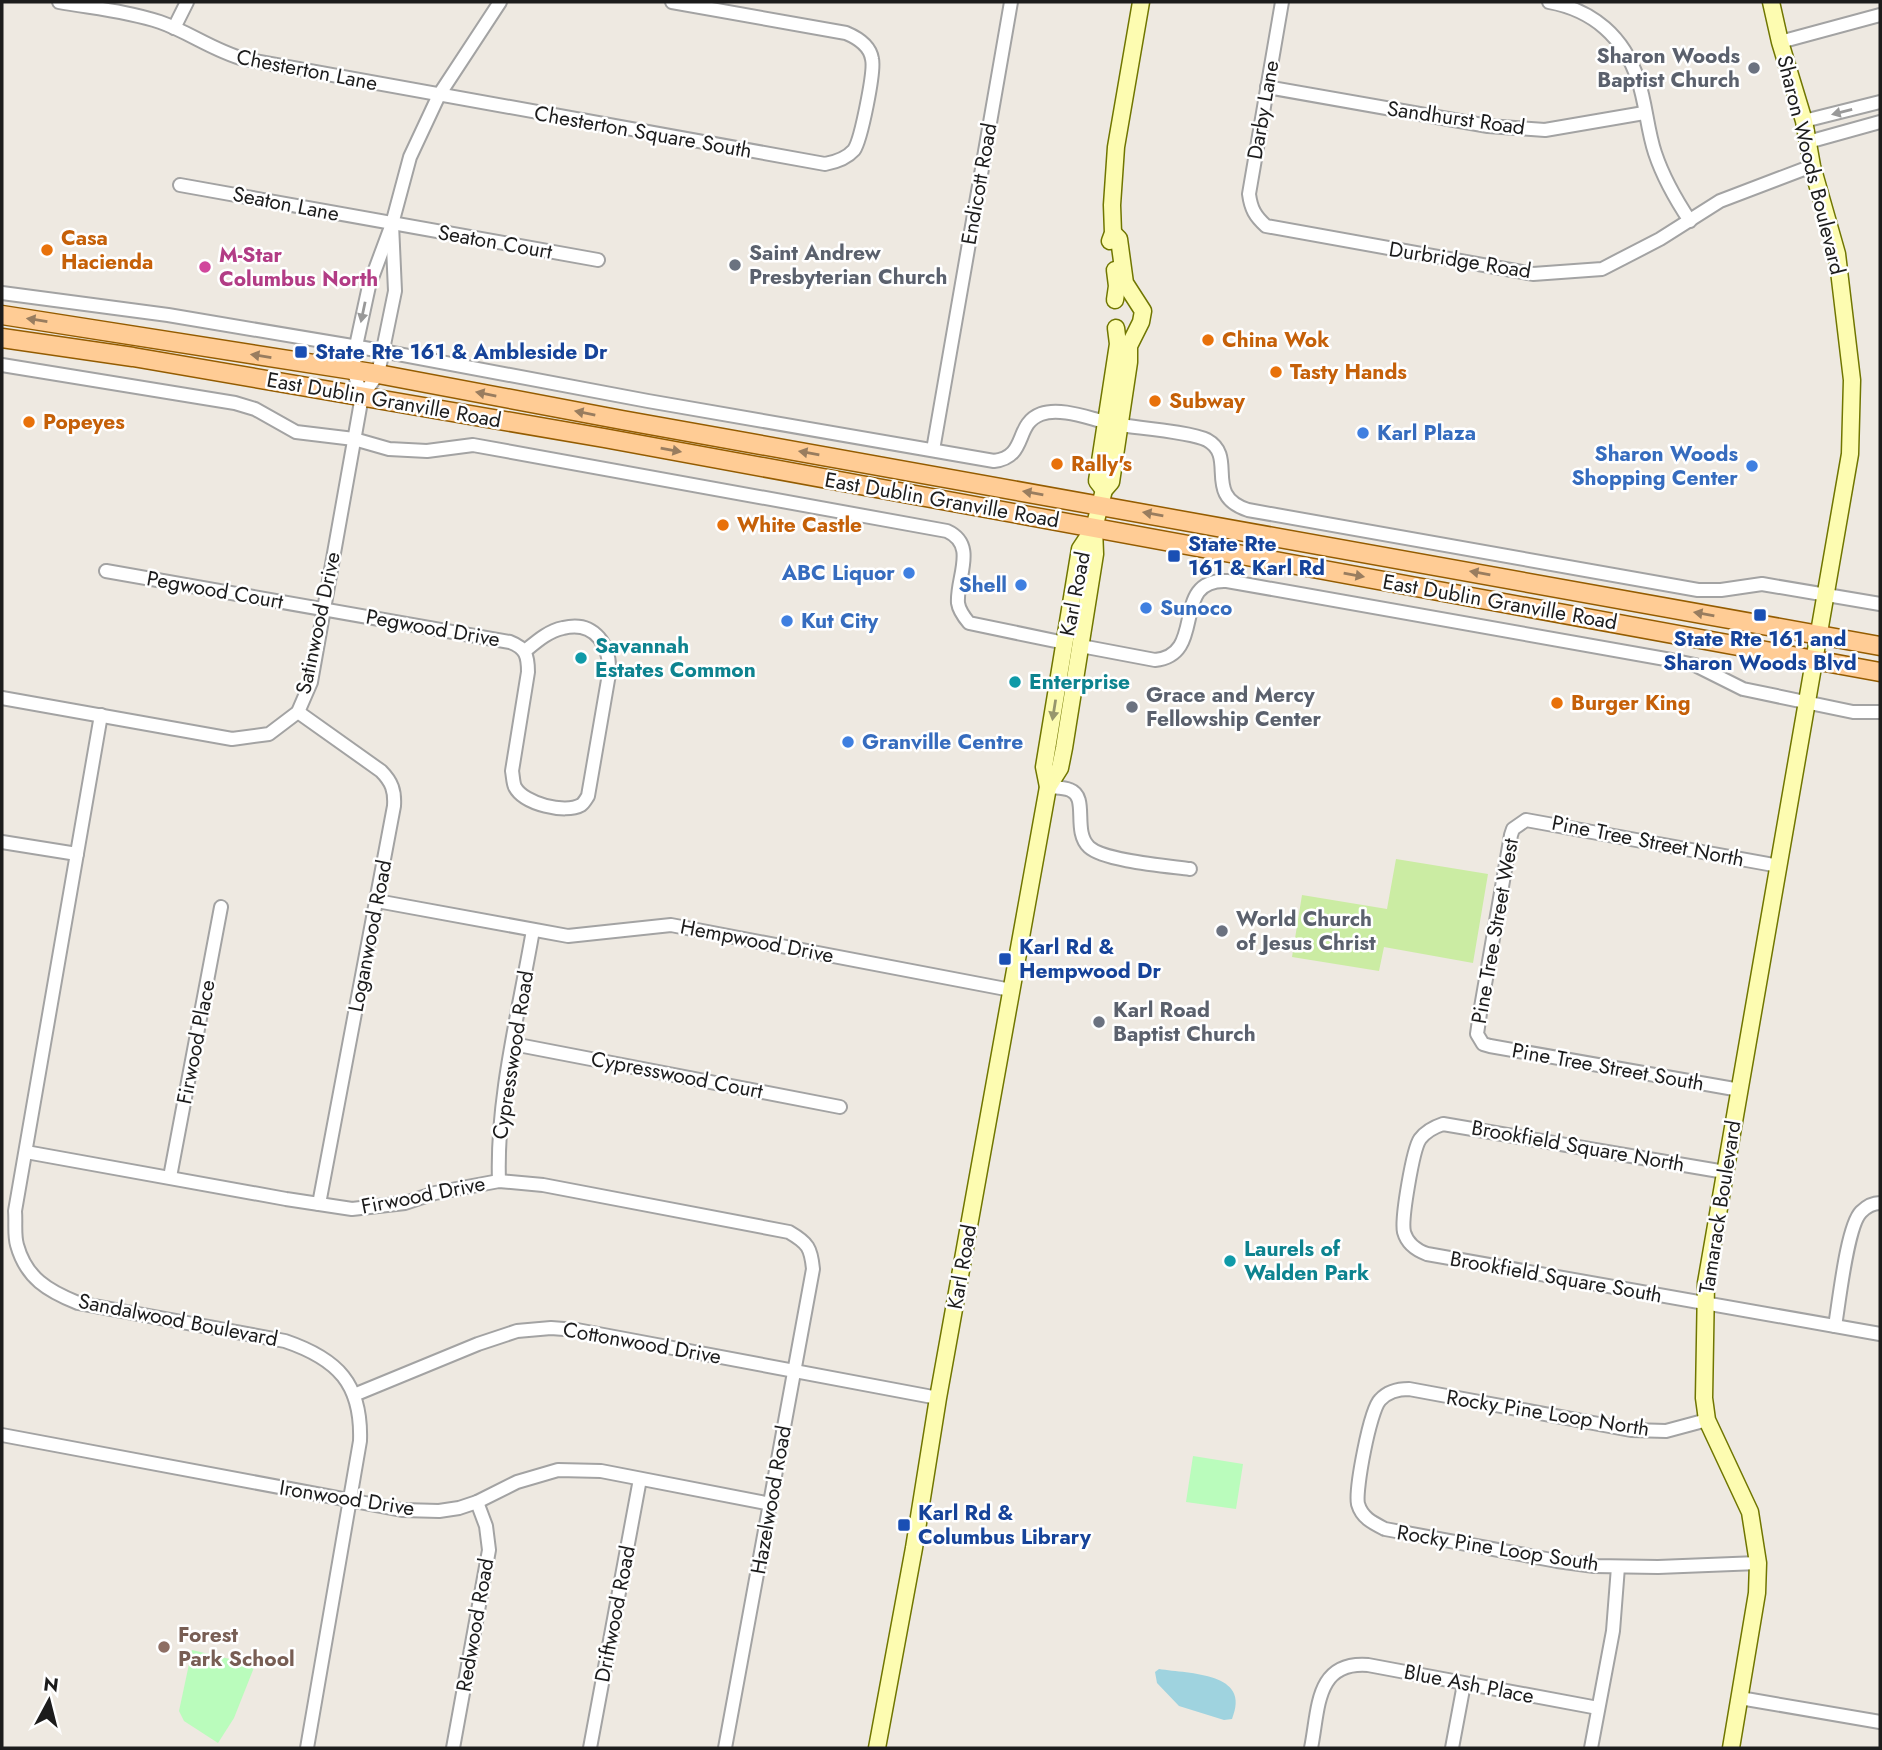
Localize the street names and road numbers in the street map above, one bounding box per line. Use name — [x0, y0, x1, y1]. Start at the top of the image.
street label: Chesterton Lane — [234, 42, 380, 98]
street label: Sharon Woods Boulevard — [1769, 52, 1853, 278]
street label: Darby Lane — [1240, 58, 1287, 162]
street label: Sandhurst Road — [1385, 93, 1527, 143]
street label: Chesterton Square South — [532, 98, 754, 166]
street label: Endicott Road — [954, 121, 1004, 247]
street label: Seaton Lane — [230, 179, 342, 229]
street label: Seaton Court — [436, 217, 554, 267]
street label: Durbridge Road — [1387, 234, 1533, 286]
street label: East Dublin Granville Road — [264, 365, 504, 435]
street label: East Dublin Granville Road — [822, 465, 1062, 535]
street label: Satinwood Drive — [288, 549, 348, 697]
street label: Karl Road — [1052, 549, 1098, 639]
street label: Pegwood Court — [144, 563, 286, 617]
street label: East Dublin Granville Road — [1380, 567, 1620, 637]
street label: Pegwood Drive — [364, 601, 503, 655]
street label: Pine Tree Street North — [1549, 808, 1747, 874]
street label: Pine Tree Street West — [1464, 836, 1526, 1026]
street label: Loganwood Road — [341, 857, 399, 1015]
street label: Hempwood Drive — [678, 911, 836, 971]
street label: Cypresswood Road — [485, 968, 541, 1142]
street label: Firwood Place — [169, 977, 223, 1107]
street label: Pine Tree Street South — [1510, 1035, 1706, 1099]
street label: Cypresswood Court — [589, 1044, 765, 1106]
street label: Brookfield Square North — [1469, 1112, 1687, 1180]
street label: Tamarack Boulevard — [1691, 1118, 1749, 1296]
street label: Firwood Drive — [358, 1168, 488, 1222]
street label: Karl Road — [940, 1222, 984, 1312]
street label: Brookfield Square South — [1448, 1244, 1664, 1310]
street label: Sandalwood Boulevard — [76, 1286, 280, 1354]
street label: Cottonwood Drive — [561, 1314, 724, 1372]
street label: Rocky Pine Loop North — [1444, 1382, 1652, 1444]
street label: Hazelwood Road — [743, 1423, 799, 1577]
street label: Ironwood Drive — [277, 1473, 417, 1524]
street label: Rocky Pine Loop South — [1395, 1517, 1601, 1579]
street label: Driftwood Road — [587, 1543, 643, 1685]
street label: Redwood Road — [449, 1556, 501, 1694]
street label: Blue Ash Place — [1402, 1657, 1537, 1711]

